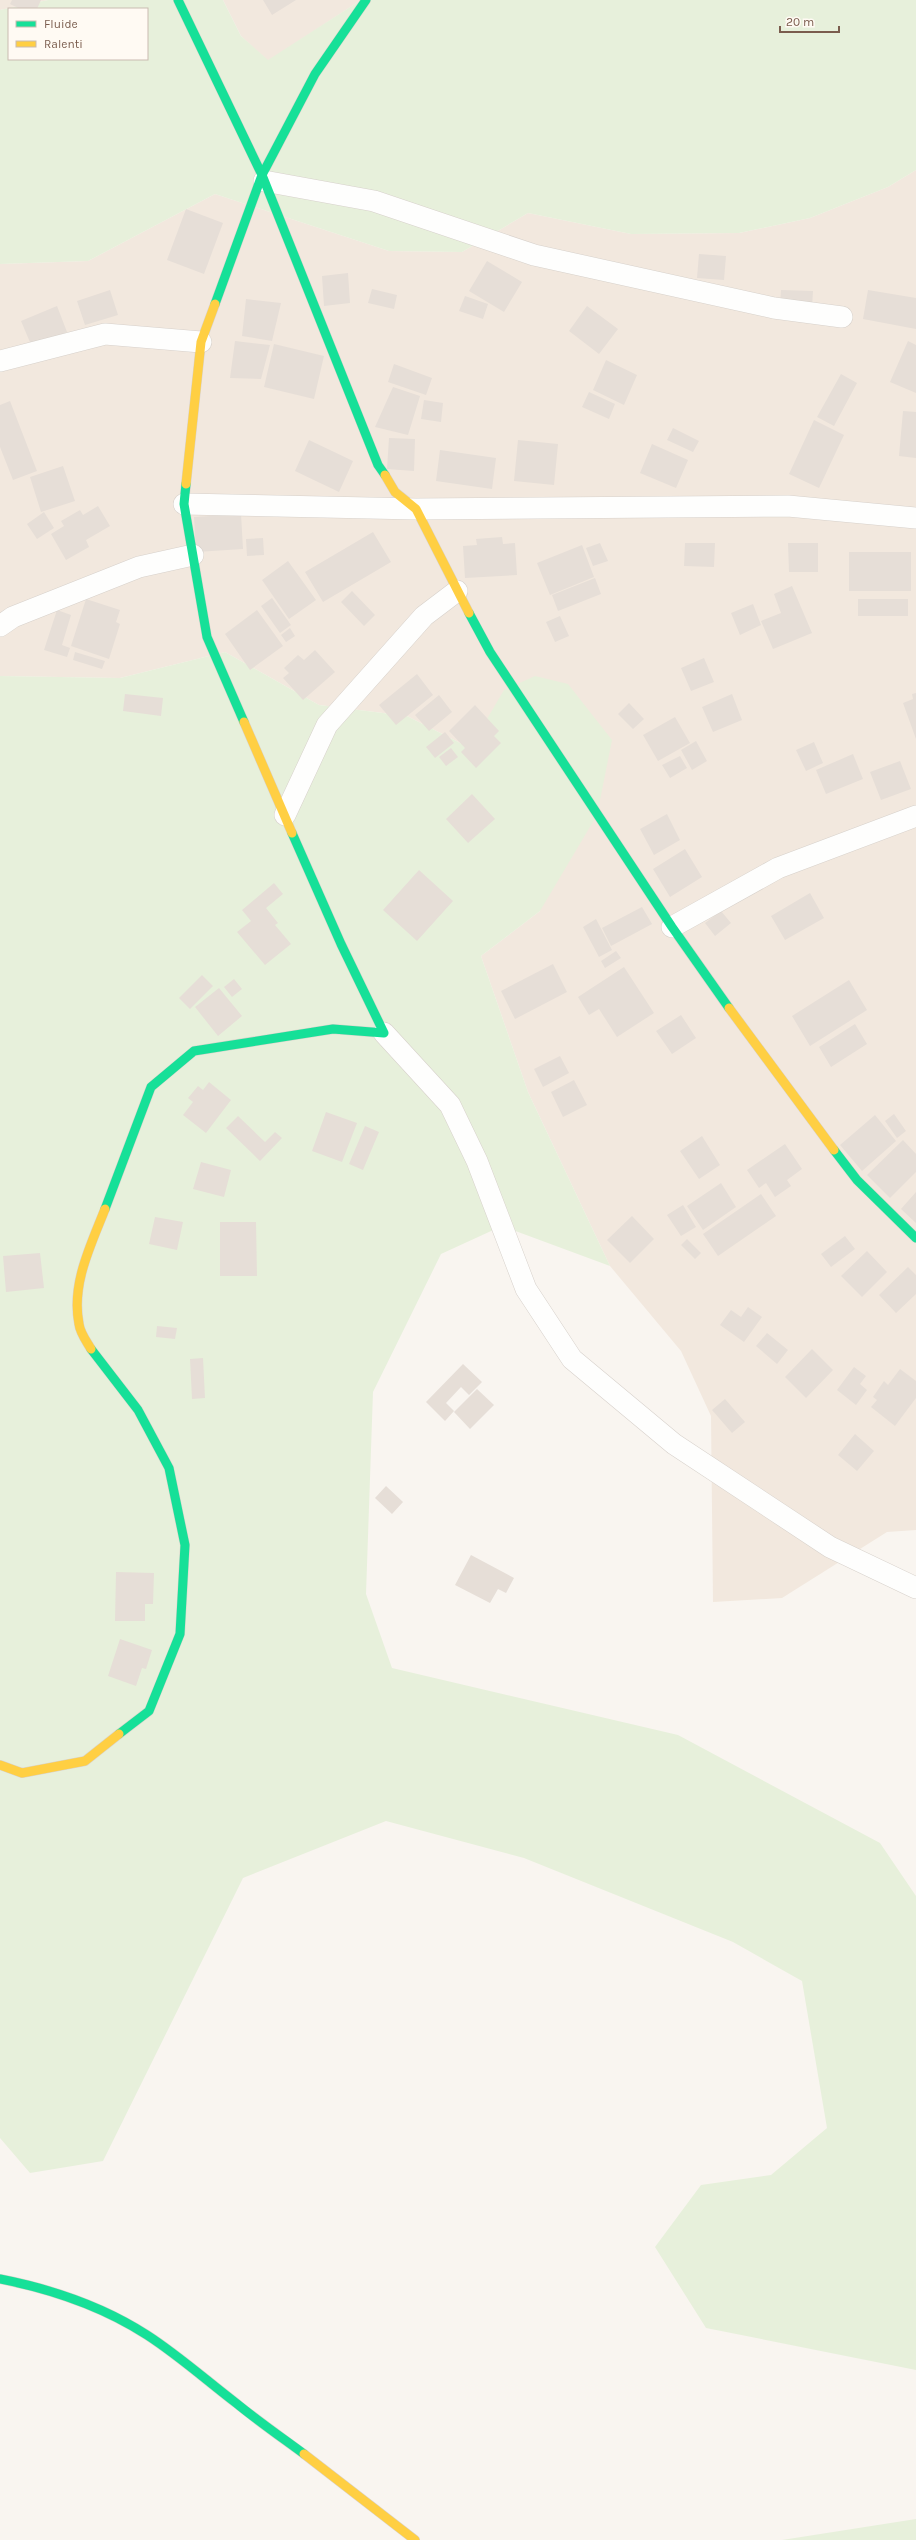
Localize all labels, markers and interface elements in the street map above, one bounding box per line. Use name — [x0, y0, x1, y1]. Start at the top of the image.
legend — [8, 8, 148, 60]
scale bar — [780, 8, 839, 34]
text: 20 m — [786, 15, 814, 29]
text: Fluide — [44, 17, 78, 31]
text: Ralenti — [44, 37, 83, 51]

